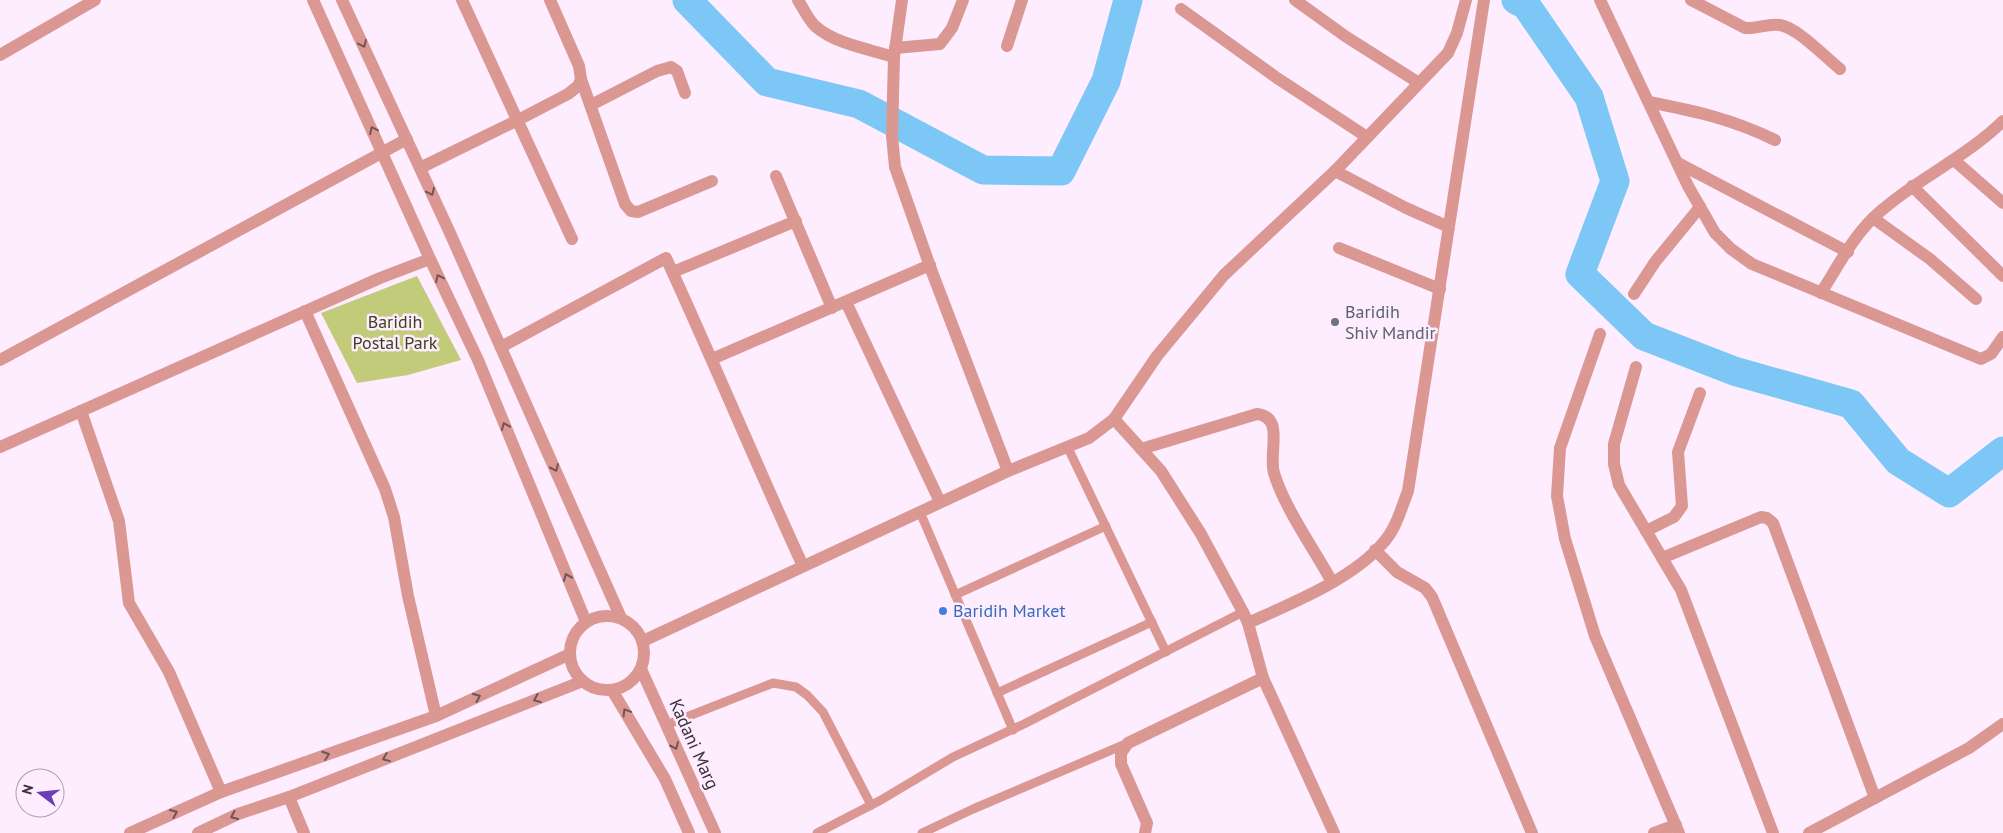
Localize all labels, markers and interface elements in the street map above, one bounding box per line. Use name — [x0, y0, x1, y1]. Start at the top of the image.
one-way arrow — [356, 39, 367, 48]
one-way arrow — [368, 126, 379, 135]
one-way arrow — [425, 187, 436, 196]
one-way arrow — [435, 274, 445, 283]
place label: Baridih Shiv Mandir — [1345, 300, 1436, 344]
park label: Baridih Postal Park — [353, 310, 438, 354]
marker: Baridih Shiv Mandir — [1329, 316, 1341, 328]
one-way arrow — [501, 422, 512, 431]
one-way arrow — [548, 463, 559, 472]
one-way arrow — [563, 573, 574, 582]
place label: Baridih Market — [953, 599, 1065, 622]
marker: Baridih Market — [937, 605, 949, 617]
one-way arrow — [472, 692, 481, 703]
one-way arrow — [533, 692, 542, 703]
street label: Kadani Marg — [664, 695, 725, 793]
one-way arrow — [623, 709, 633, 718]
one-way arrow — [669, 741, 680, 750]
one-way arrow — [321, 751, 329, 761]
one-way arrow — [382, 752, 391, 762]
north arrow — [15, 768, 65, 818]
text: N — [18, 783, 37, 796]
one-way arrow — [169, 809, 178, 819]
one-way arrow — [230, 810, 239, 821]

